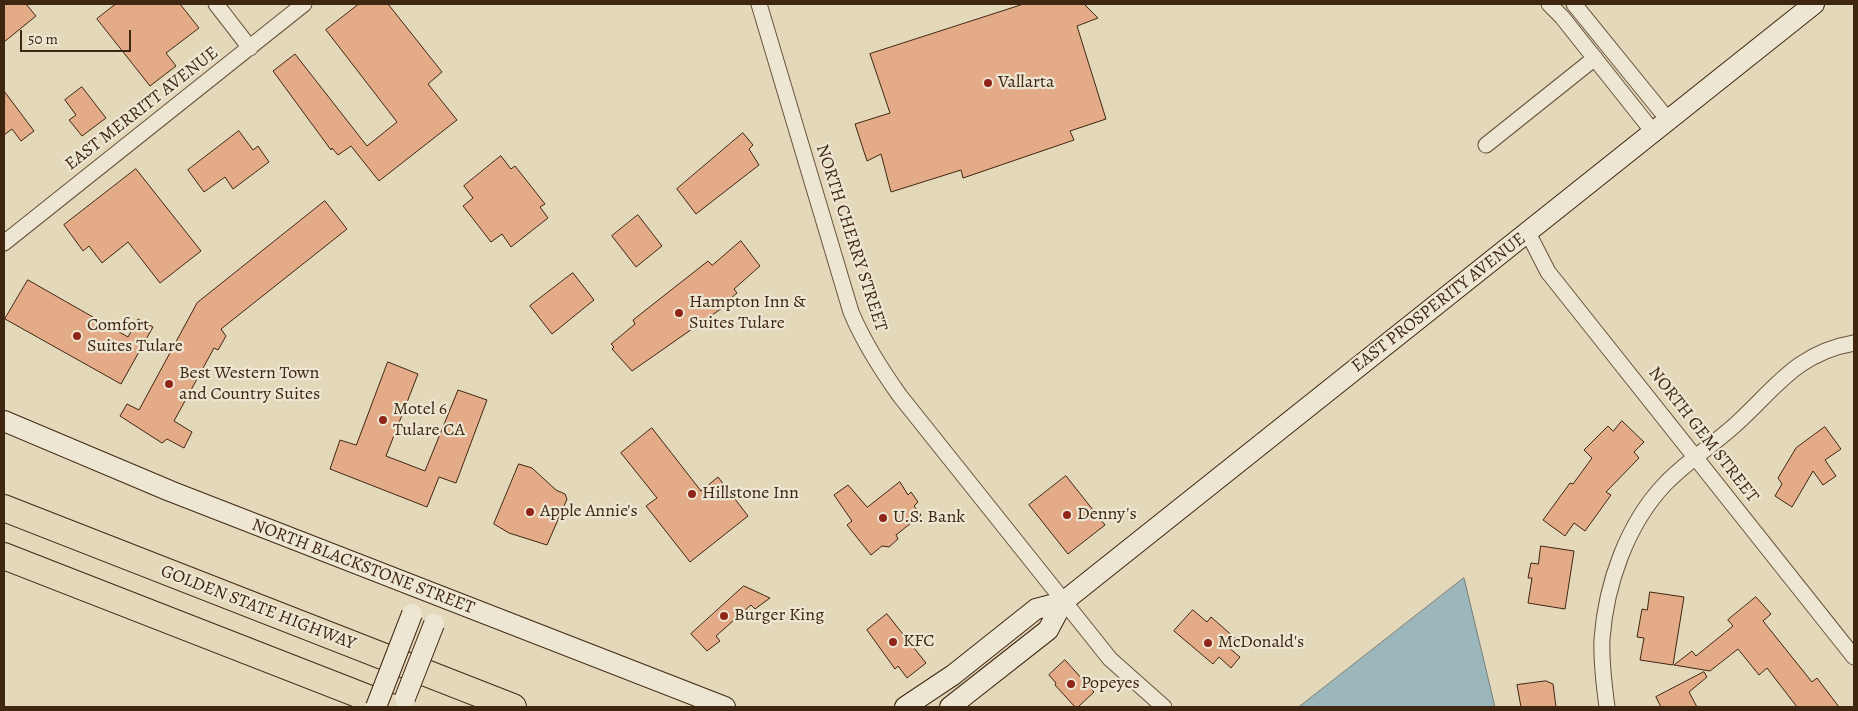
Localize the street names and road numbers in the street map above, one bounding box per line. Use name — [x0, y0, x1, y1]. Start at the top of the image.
street label: EAST MERRITT AVENUE — [61, 42, 223, 176]
street label: NORTH CHERRY STREET — [811, 142, 891, 334]
street label: EAST PROSPERITY AVENUE — [1348, 228, 1530, 378]
street label: NORTH GEM STREET — [1643, 363, 1763, 507]
street label: NORTH BLACKSTONE STREET — [249, 514, 477, 620]
street label: GOLDEN STATE HIGHWAY — [157, 561, 359, 655]

